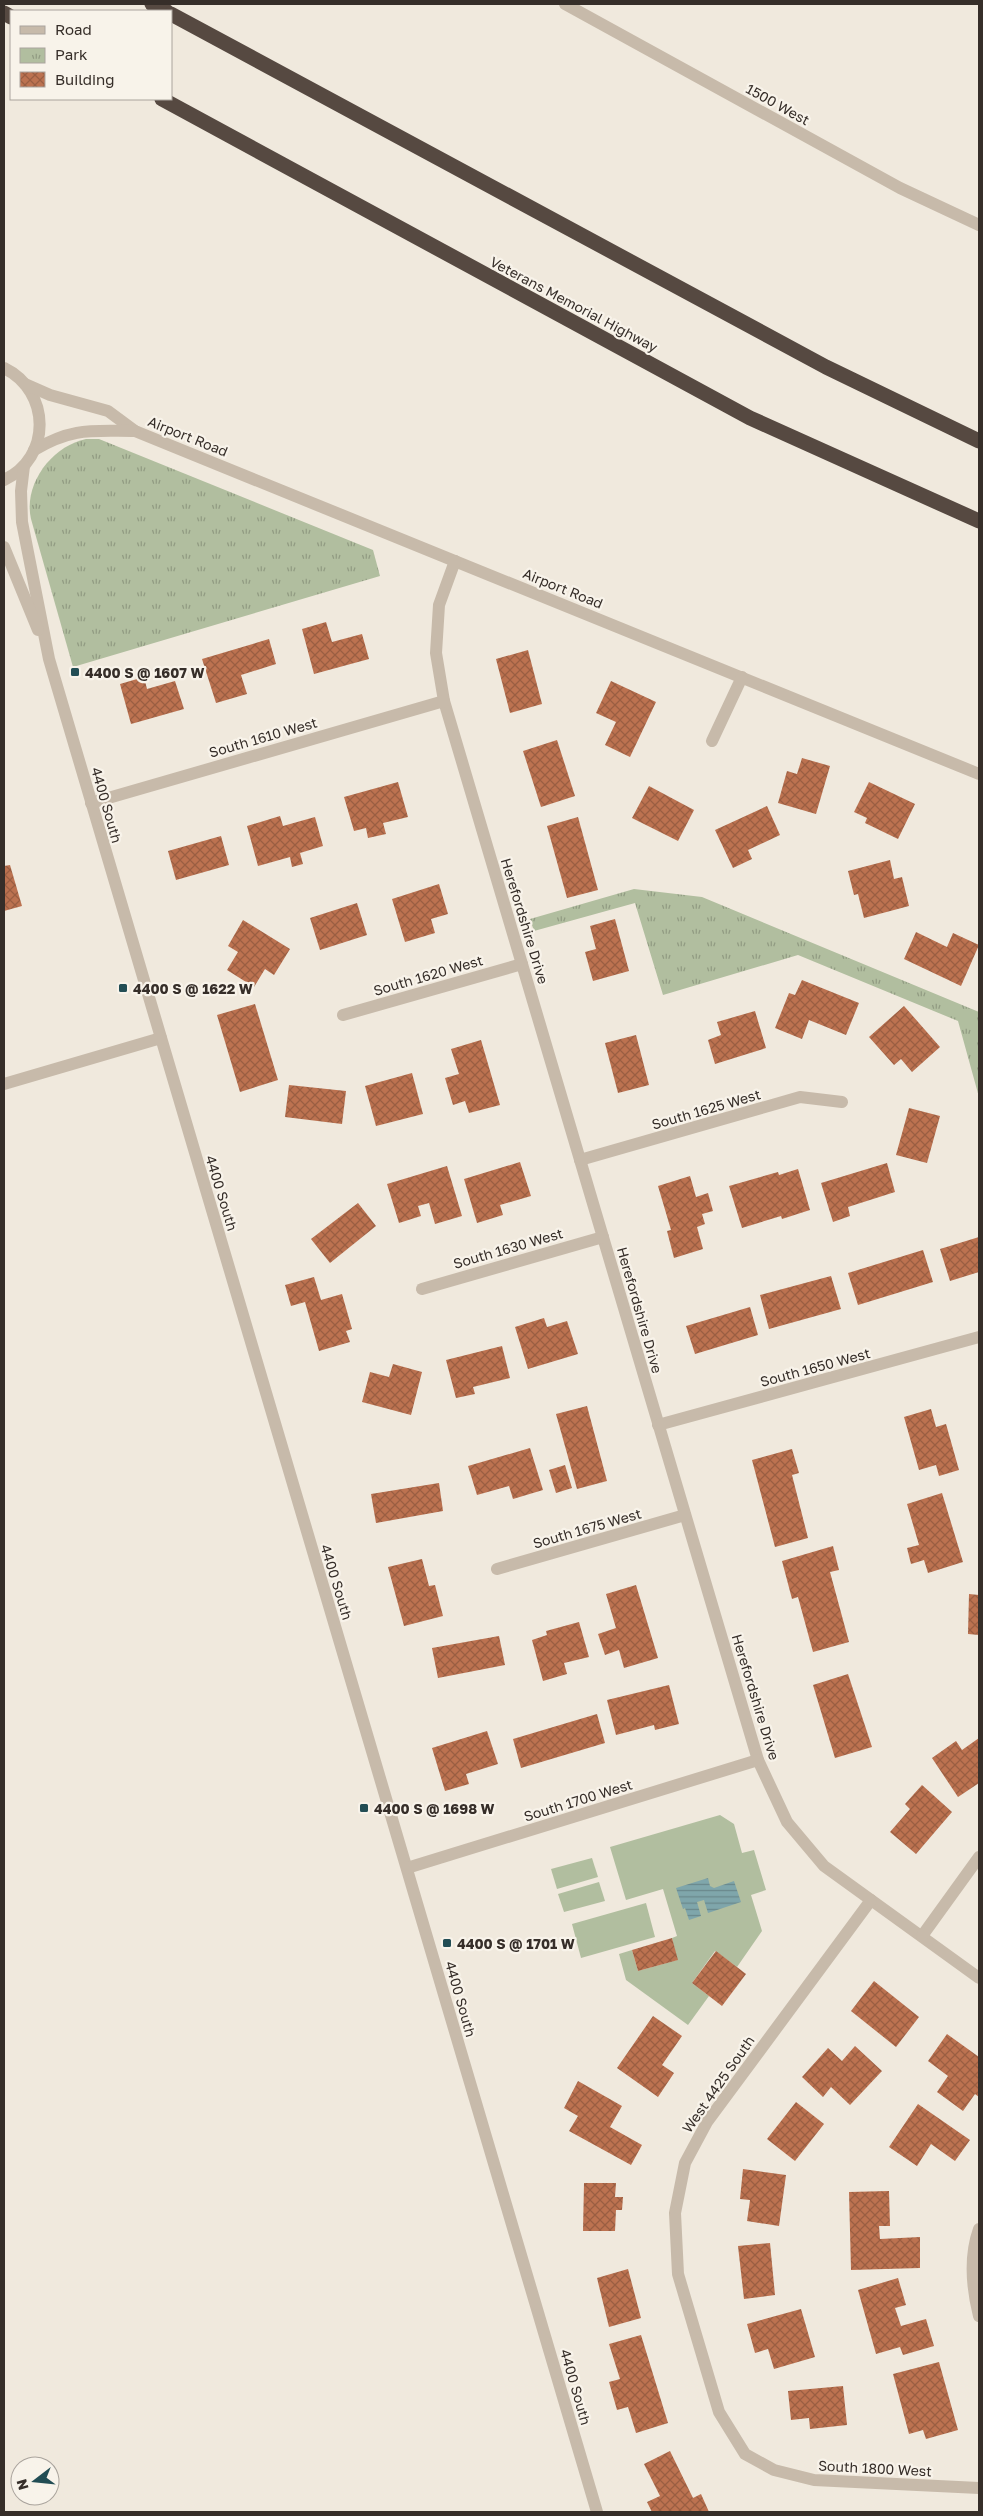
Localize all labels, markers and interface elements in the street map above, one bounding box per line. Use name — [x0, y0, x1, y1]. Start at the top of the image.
legend — [10, 10, 172, 100]
text: Road — [55, 20, 92, 38]
text: Park — [55, 45, 88, 63]
text: Building — [55, 70, 115, 88]
street label: 1500 West — [743, 80, 813, 128]
street label: Veterans Memorial Highway — [487, 253, 661, 356]
street label: Airport Road — [146, 412, 230, 460]
street label: Airport Road — [521, 564, 605, 612]
place label: 4400 S @ 1607 W — [85, 664, 205, 681]
marker: 4400 S @ 1607 W — [69, 666, 81, 678]
street label: South 1610 West — [207, 713, 319, 761]
street label: 4400 South — [88, 765, 126, 845]
street label: Herefordshire Drive — [498, 856, 552, 986]
street label: South 1620 West — [371, 951, 485, 999]
place label: 4400 S @ 1622 W — [133, 980, 253, 997]
marker: 4400 S @ 1622 W — [117, 982, 129, 994]
street label: South 1625 West — [650, 1085, 762, 1133]
street label: 4400 South — [202, 1153, 242, 1233]
street label: South 1630 West — [451, 1224, 565, 1272]
street label: Herefordshire Drive — [614, 1245, 666, 1375]
street label: South 1650 West — [758, 1344, 872, 1390]
street label: South 1675 West — [531, 1504, 643, 1552]
street label: 4400 South — [317, 1542, 357, 1622]
street label: Herefordshire Drive — [729, 1632, 783, 1762]
street label: South 1700 West — [522, 1775, 634, 1825]
place label: 4400 S @ 1698 W — [374, 1800, 495, 1817]
marker: 4400 S @ 1698 W — [358, 1802, 370, 1814]
place label: 4400 S @ 1701 W — [457, 1935, 575, 1952]
marker: 4400 S @ 1701 W — [441, 1937, 453, 1949]
street label: 4400 South — [442, 1959, 480, 2039]
street label: West 4425 South — [678, 2032, 758, 2136]
street label: 4400 South — [557, 2347, 595, 2427]
north arrow — [10, 2456, 60, 2506]
street label: South 1800 West — [818, 2457, 932, 2479]
text: N — [12, 2477, 32, 2492]

